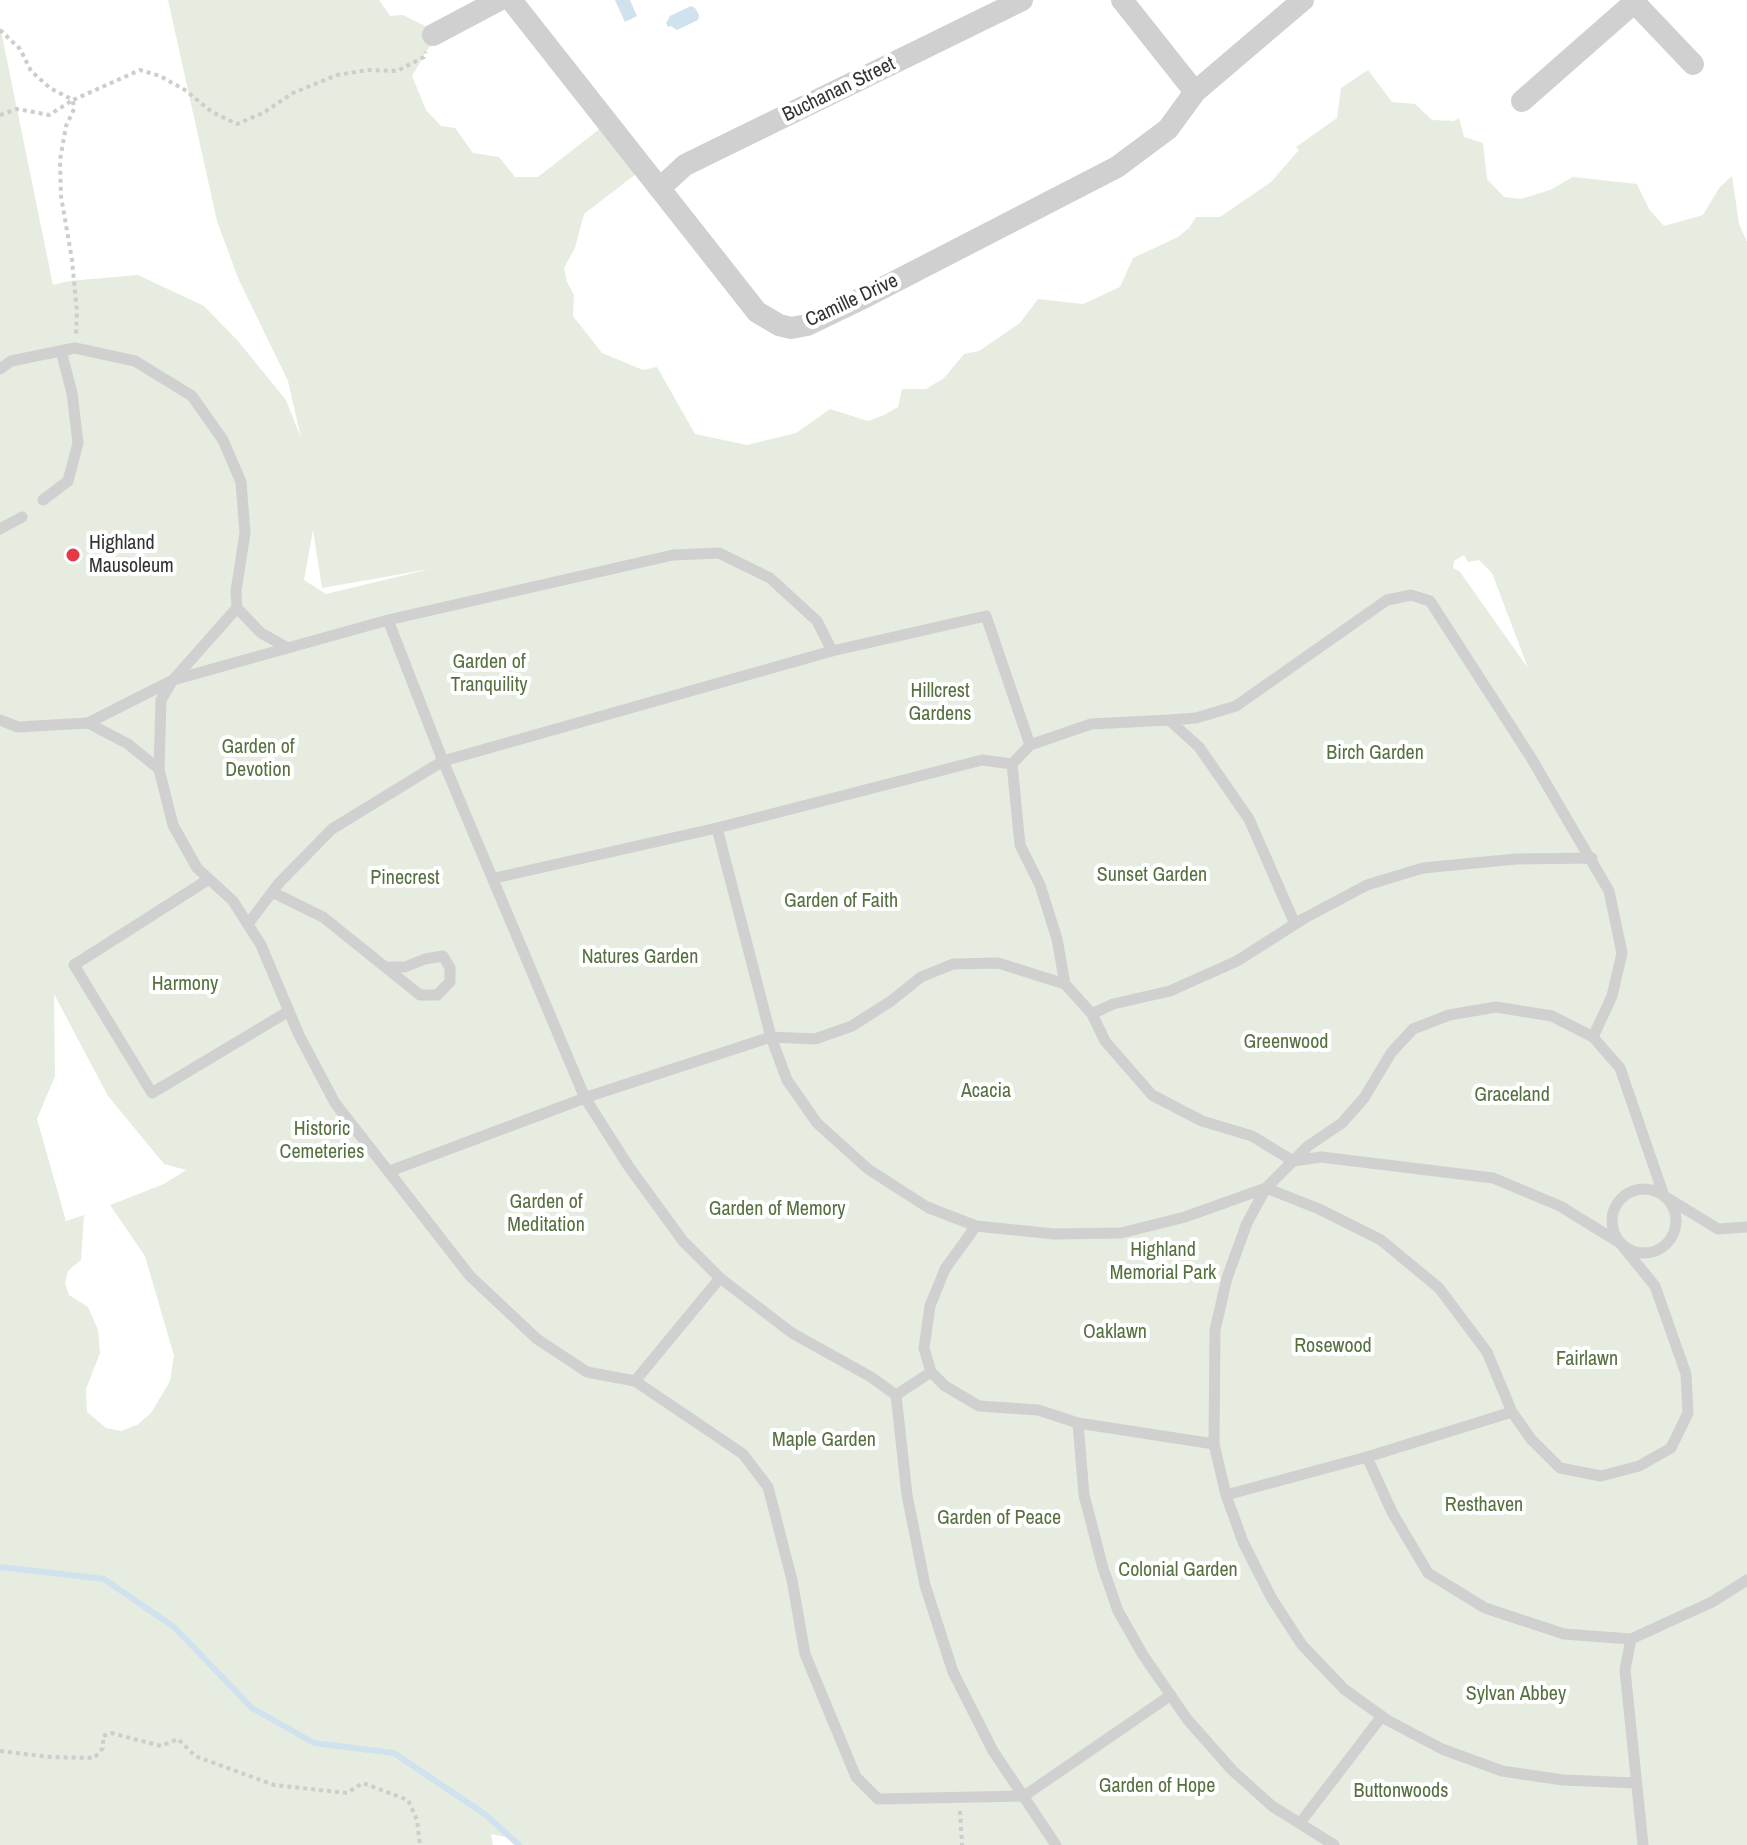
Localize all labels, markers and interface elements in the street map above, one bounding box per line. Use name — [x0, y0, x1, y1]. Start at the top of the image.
street label: Buchanan Street — [779, 52, 899, 128]
street label: Camille Drive — [802, 269, 902, 333]
place label: Highland Mausoleum — [89, 532, 174, 579]
marker: Highland Mausoleum — [64, 546, 82, 564]
park label: Garden of Tranquility — [451, 651, 527, 698]
park label: Hillcrest Gardens — [909, 680, 971, 727]
park label: Garden of Devotion — [222, 736, 294, 783]
park label: Birch Garden — [1326, 742, 1424, 766]
park label: Sunset Garden — [1097, 864, 1207, 888]
park label: Pinecrest — [370, 867, 440, 891]
park label: Garden of Faith — [784, 890, 898, 914]
park label: Natures Garden — [582, 946, 698, 970]
park label: Harmony — [152, 973, 218, 997]
park label: Greenwood — [1244, 1031, 1328, 1055]
park label: Acacia — [961, 1080, 1011, 1104]
park label: Graceland — [1474, 1084, 1550, 1108]
park label: Historic Cemeteries — [280, 1118, 364, 1165]
park label: Garden of Meditation — [507, 1191, 585, 1238]
park label: Garden of Memory — [709, 1198, 845, 1222]
park label: Highland Memorial Park — [1110, 1239, 1216, 1286]
park label: Oaklawn — [1083, 1321, 1147, 1345]
park label: Rosewood — [1294, 1335, 1372, 1359]
park label: Fairlawn — [1556, 1348, 1618, 1372]
park label: Maple Garden — [772, 1429, 876, 1453]
park label: Resthaven — [1445, 1494, 1523, 1518]
park label: Garden of Peace — [937, 1507, 1061, 1531]
park label: Colonial Garden — [1118, 1559, 1238, 1583]
park label: Sylvan Abbey — [1466, 1683, 1566, 1707]
park label: Garden of Hope — [1099, 1775, 1215, 1799]
park label: Buttonwoods — [1354, 1780, 1448, 1804]

